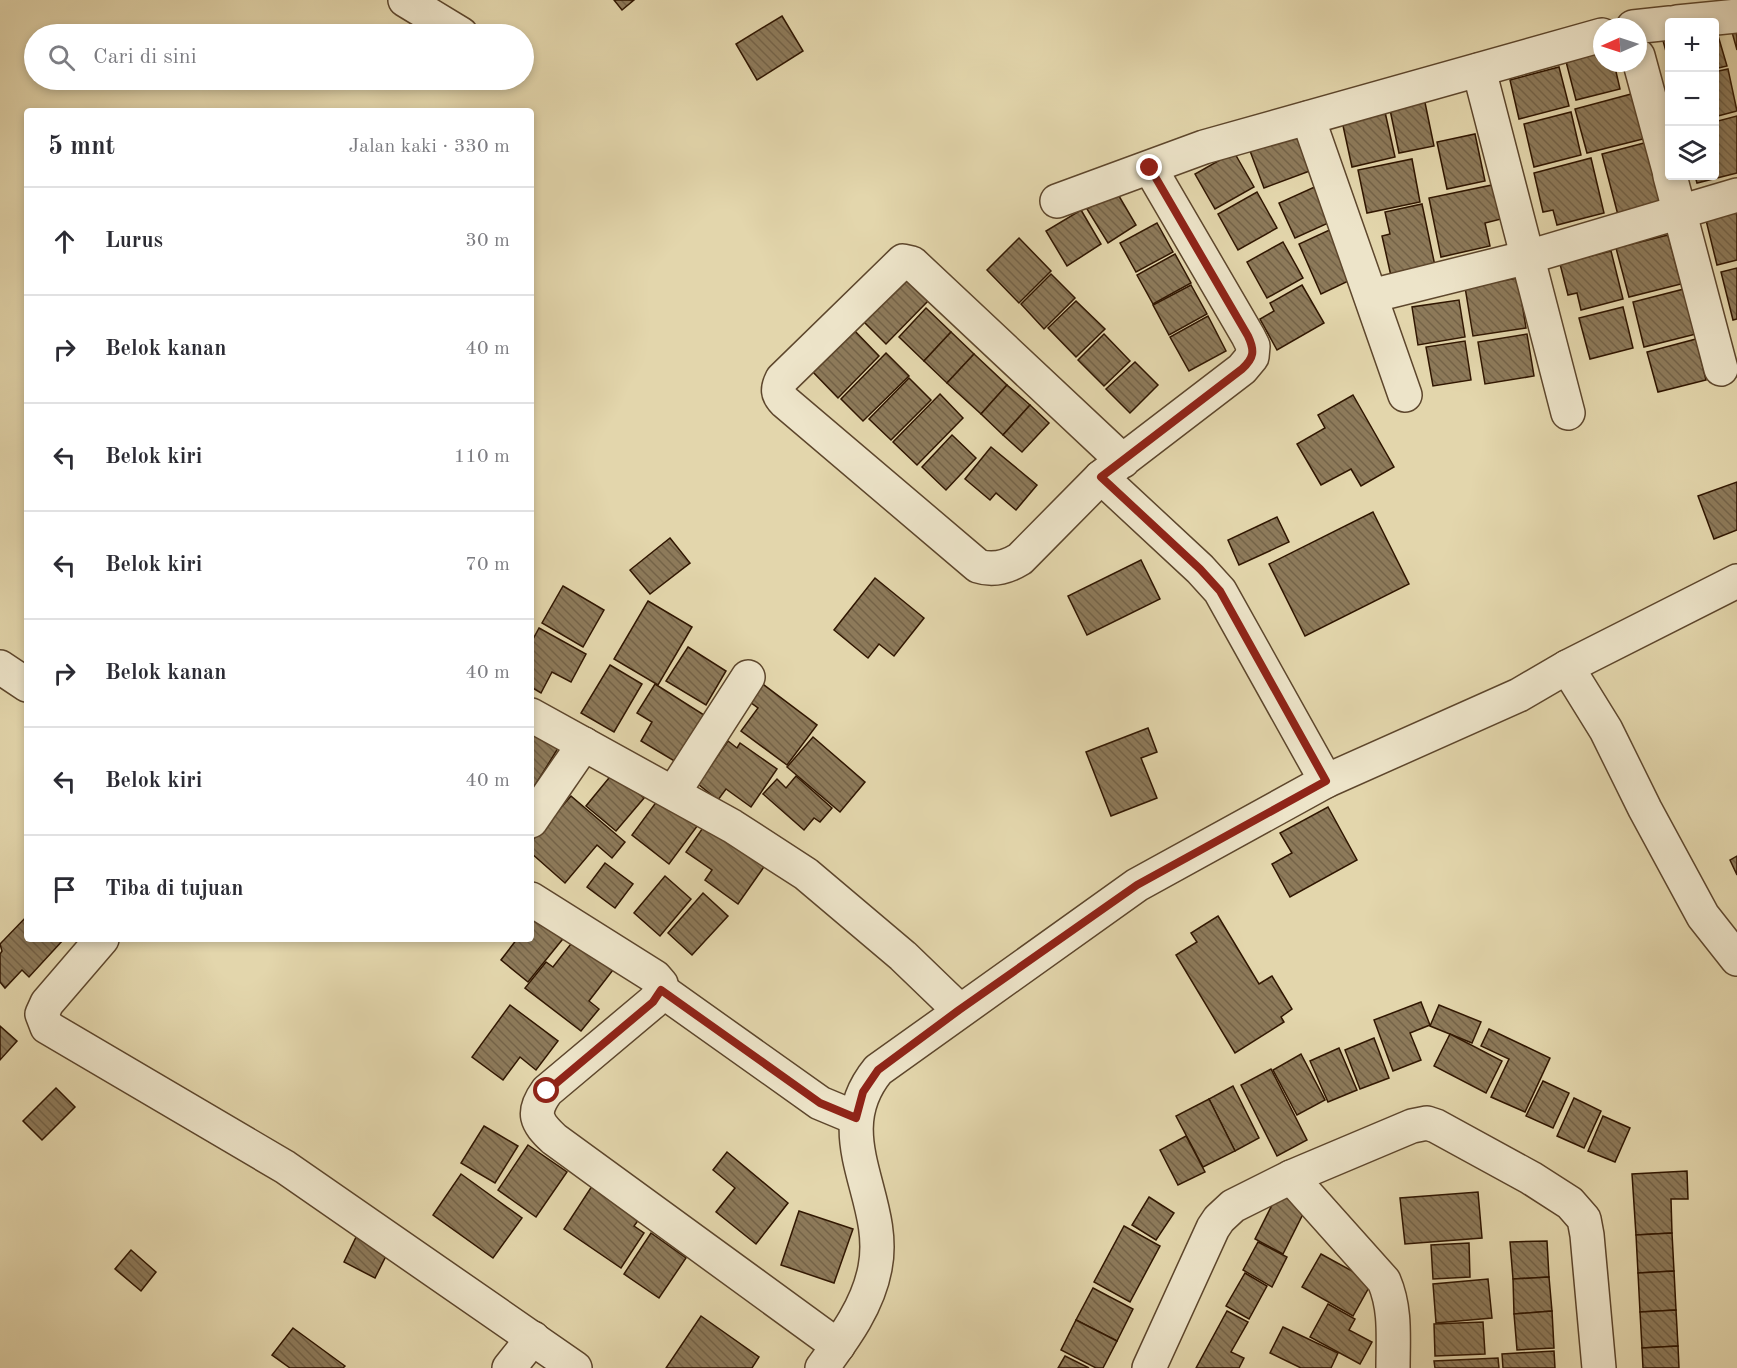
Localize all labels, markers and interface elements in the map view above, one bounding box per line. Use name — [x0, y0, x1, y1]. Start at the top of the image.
north arrow — [1593, 18, 1647, 72]
map controls — [1665, 18, 1719, 180]
button: + — [1665, 18, 1719, 72]
search box — [24, 24, 534, 90]
icon: search — [45, 41, 78, 74]
text: Cari di sini — [93, 46, 197, 68]
button: − — [1665, 72, 1719, 126]
button: layers — [1665, 126, 1719, 180]
text: 5 mnt — [48, 134, 115, 160]
text: Jalan kaki · 330 m — [348, 137, 510, 157]
route end — [1136, 154, 1162, 180]
icon: ahead — [48, 225, 81, 258]
text: Lurus — [105, 230, 163, 252]
text: 30 m — [465, 231, 510, 251]
icon: right — [48, 333, 81, 366]
text: Belok kanan — [105, 338, 227, 360]
text: 40 m — [465, 339, 510, 359]
icon: left — [48, 441, 81, 474]
text: Belok kiri — [105, 446, 202, 468]
text: 110 m — [454, 447, 510, 467]
icon: left — [48, 549, 81, 582]
text: Belok kiri — [105, 554, 202, 576]
text: 70 m — [465, 555, 510, 575]
icon: right — [48, 657, 81, 690]
text: Belok kanan — [105, 662, 227, 684]
text: 40 m — [465, 663, 510, 683]
icon: left — [48, 765, 81, 798]
text: Belok kiri — [105, 770, 202, 792]
text: 40 m — [465, 771, 510, 791]
icon: arrive — [48, 873, 81, 906]
text: Tiba di tujuan — [105, 878, 243, 900]
route start — [533, 1077, 559, 1103]

